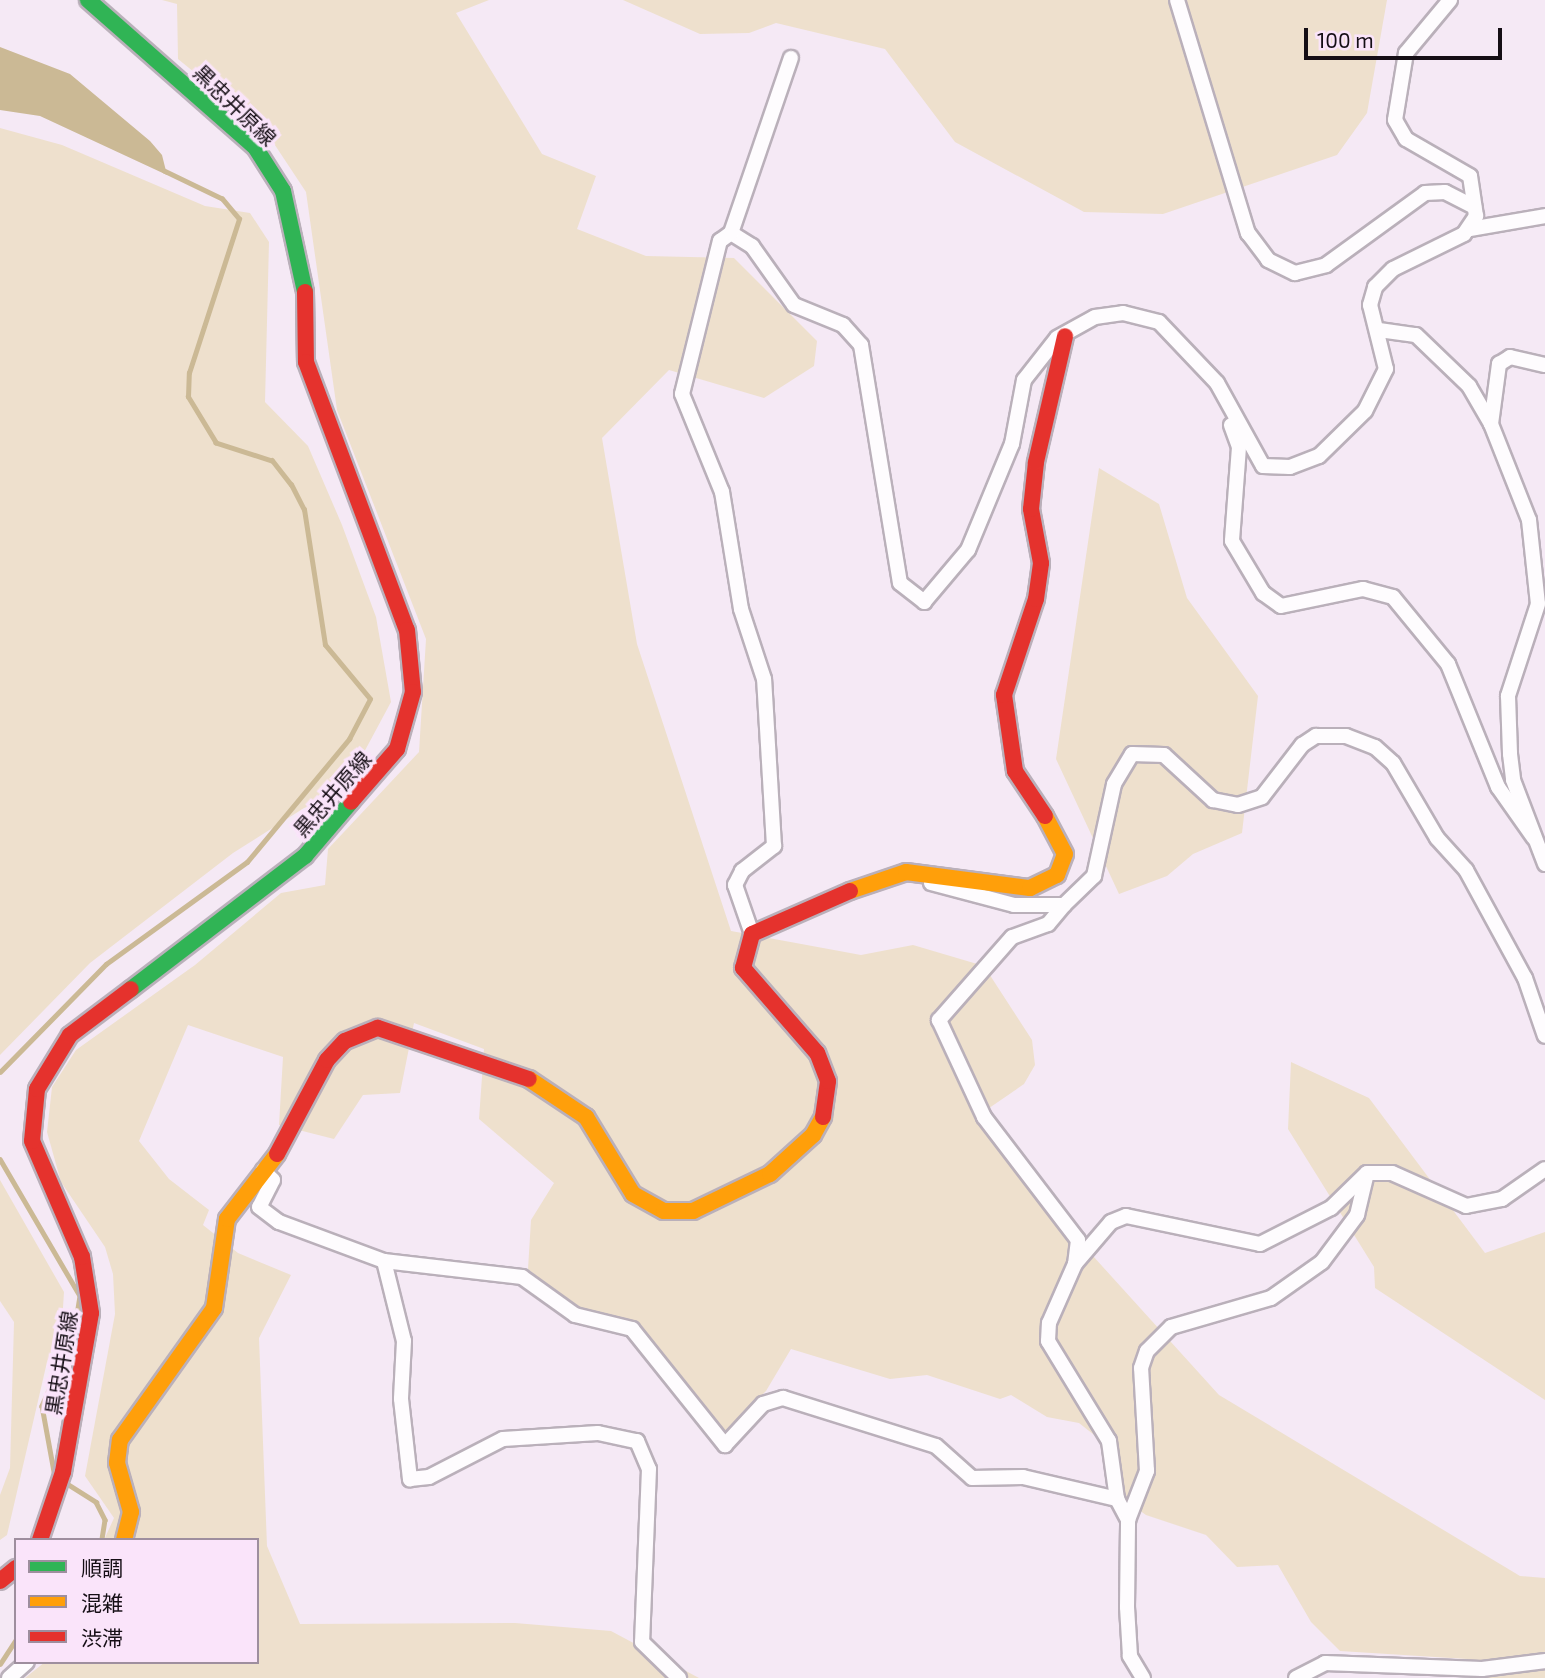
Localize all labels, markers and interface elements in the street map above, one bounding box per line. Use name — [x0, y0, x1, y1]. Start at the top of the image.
scale bar — [1307, 14, 1505, 58]
text: 100 m — [1317, 27, 1374, 52]
street label: 黒忠井原線 — [188, 59, 282, 151]
street label: 黒忠井原線 — [288, 746, 376, 842]
street label: 黒忠井原線 — [40, 1309, 82, 1417]
legend — [14, 1538, 259, 1664]
text: 順調 — [81, 1555, 123, 1580]
text: 混雑 — [81, 1590, 123, 1615]
text: 渋滞 — [81, 1625, 123, 1650]

